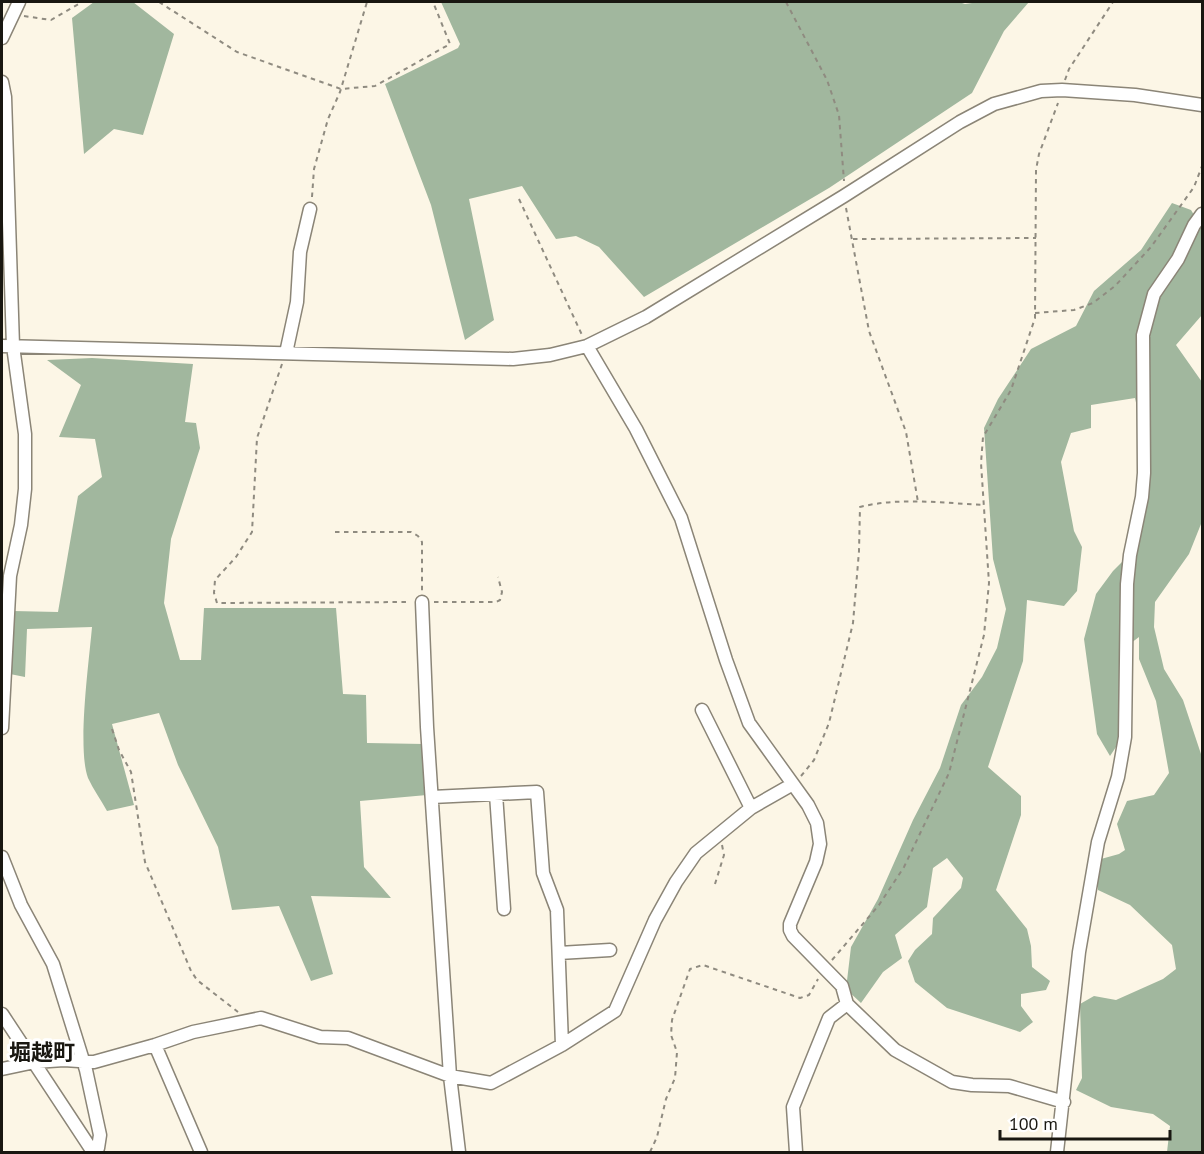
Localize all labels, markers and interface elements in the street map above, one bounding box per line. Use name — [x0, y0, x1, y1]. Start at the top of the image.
district label: 堀越町 — [9, 1038, 75, 1066]
scale bar — [1000, 1103, 1170, 1141]
text: 100 m — [1009, 1112, 1058, 1135]

